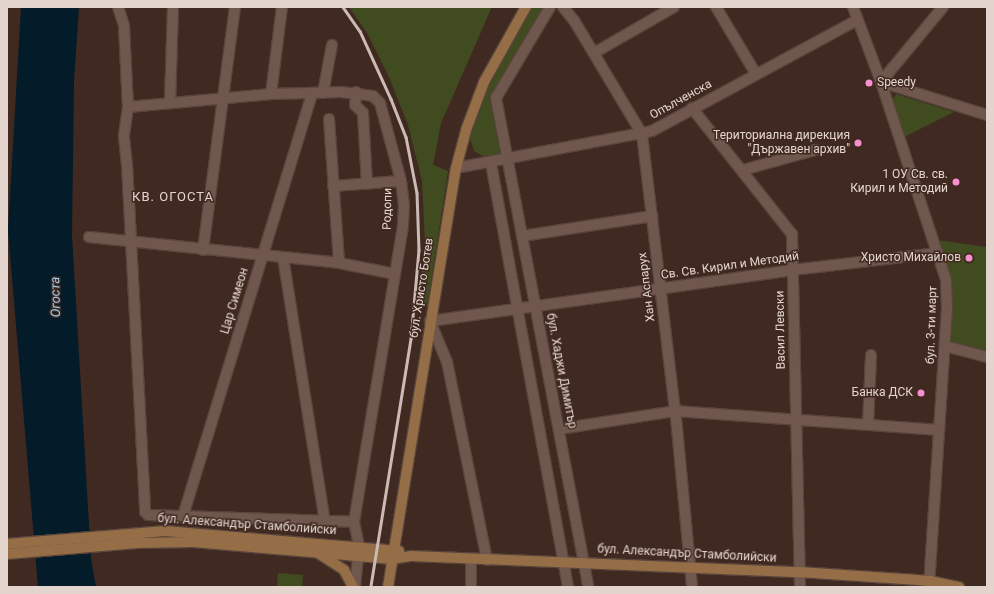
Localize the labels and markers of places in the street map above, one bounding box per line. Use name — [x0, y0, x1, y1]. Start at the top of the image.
place label: Speedy — [877, 76, 916, 90]
marker: Speedy — [864, 78, 874, 88]
place label: Териториална дирекция "Държавен архив" — [713, 129, 850, 157]
marker: Териториална дирекция "Държавен архив" — [853, 138, 863, 148]
place label: 1 ОУ Св. св. Кирил и Методий — [850, 168, 948, 196]
marker: 1 ОУ Св. св. Кирил и Методий — [951, 177, 961, 187]
place label: Христо Михайлов — [861, 251, 961, 265]
marker: Христо Михайлов — [964, 253, 974, 263]
place label: Банка ДСК — [852, 386, 913, 400]
marker: Банка ДСК — [916, 388, 926, 398]

